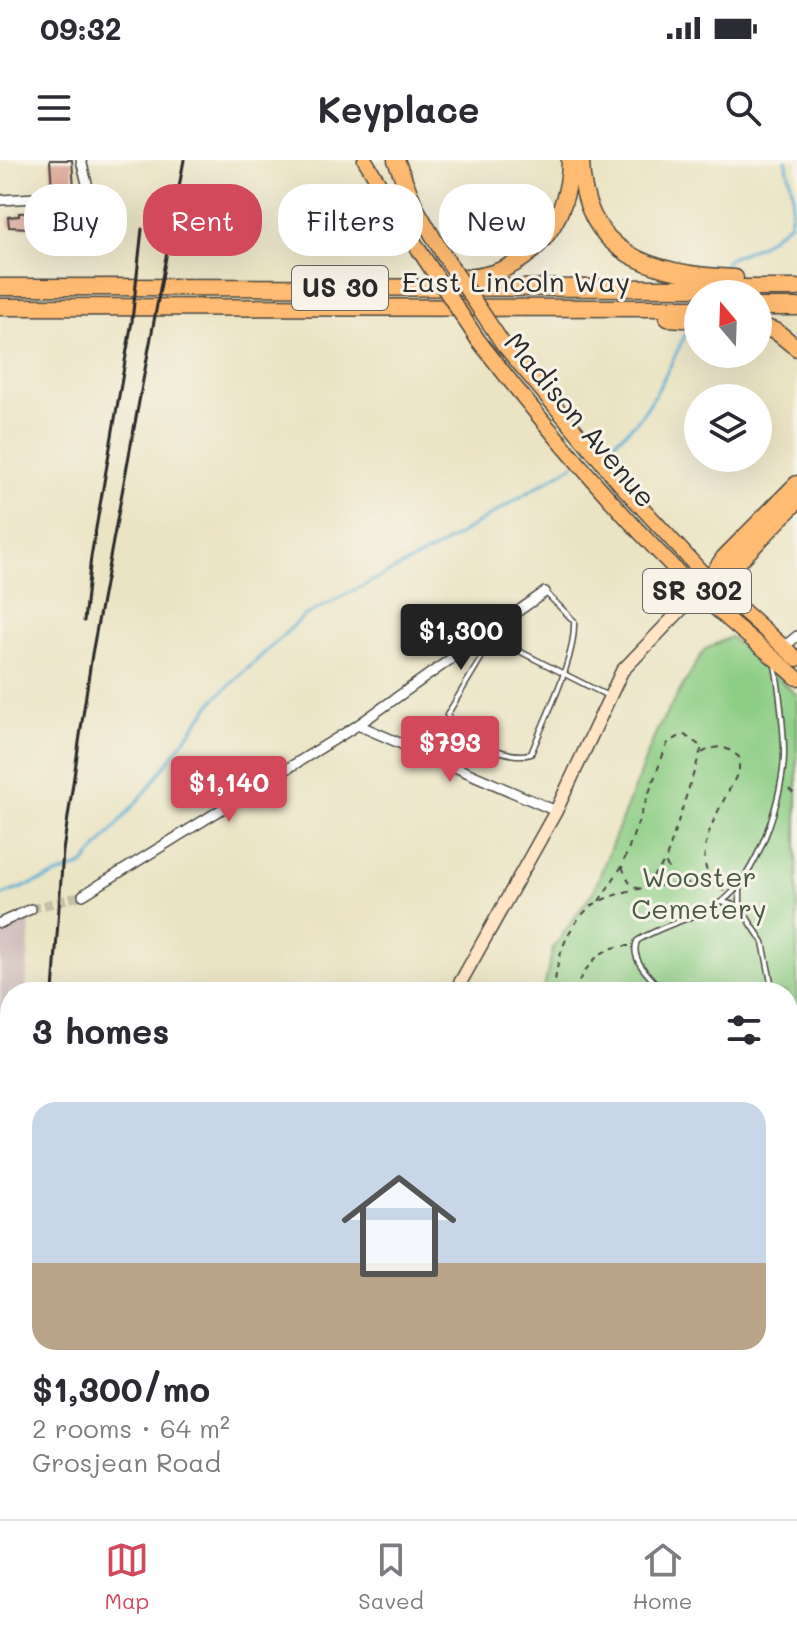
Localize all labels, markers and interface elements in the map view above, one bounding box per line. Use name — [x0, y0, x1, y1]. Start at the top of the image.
text: 09:32 — [40, 8, 122, 48]
text: Keyplace — [317, 85, 480, 132]
icon: menu — [32, 86, 76, 130]
icon: search — [721, 86, 765, 130]
chip: Buy — [24, 184, 127, 256]
chip: Rent — [143, 184, 262, 256]
chip: Filters — [278, 184, 423, 256]
chip: New — [439, 184, 555, 256]
street label: East Lincoln Way — [402, 263, 630, 299]
road number: US 30 — [292, 266, 388, 310]
north arrow — [684, 280, 772, 368]
map controls — [684, 280, 772, 472]
street label: Madison Avenue — [497, 324, 665, 514]
button: layers — [684, 384, 772, 472]
road number: SR 302 — [643, 569, 751, 613]
pin: $1,300 — [396, 604, 526, 672]
text: $1,300 — [419, 613, 503, 647]
pin: $793 — [403, 716, 497, 784]
text: $793 — [419, 725, 481, 759]
pin: $1,140 — [164, 756, 294, 824]
text: $1,140 — [189, 765, 269, 799]
park label: Wooster Cemetery — [631, 858, 767, 926]
text: 3 homes — [32, 1008, 169, 1053]
icon: filters — [722, 1008, 766, 1052]
icon: home — [327, 1154, 471, 1298]
text: $1,300/mo — [32, 1366, 210, 1411]
text: 2 rooms · 64 m² — [32, 1411, 230, 1445]
text: Grosjean Road — [32, 1445, 221, 1479]
tab: Map — [104, 1538, 149, 1615]
tab: Saved — [358, 1538, 424, 1615]
tab: Home — [633, 1538, 692, 1615]

